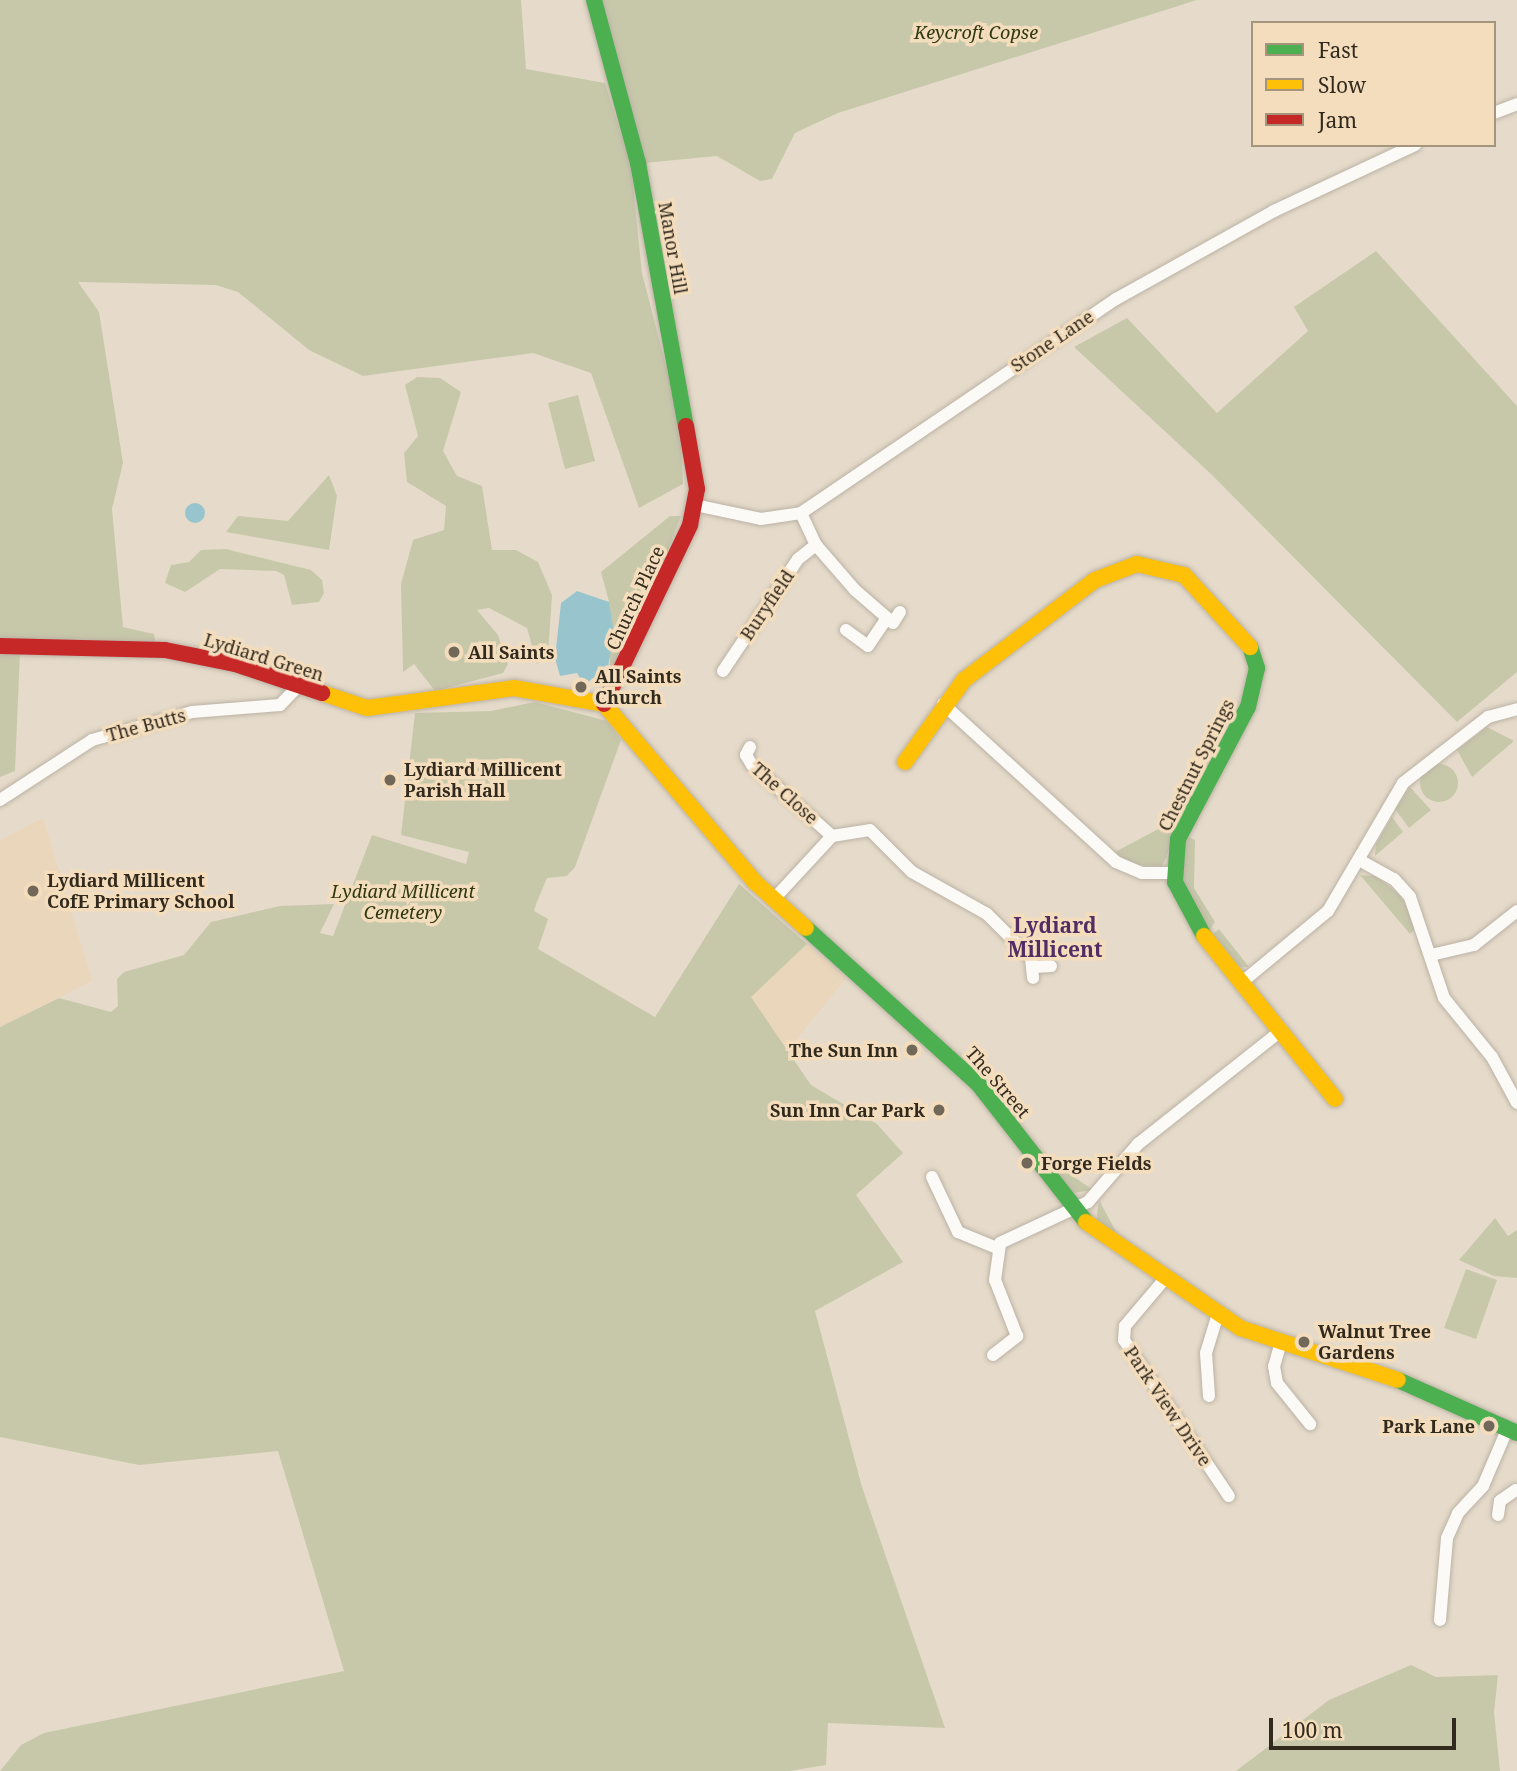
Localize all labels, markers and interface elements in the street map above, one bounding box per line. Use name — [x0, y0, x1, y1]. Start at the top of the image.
park label: Keycroft Copse — [914, 21, 1038, 43]
legend — [1251, 21, 1496, 147]
text: Fast — [1318, 36, 1358, 64]
text: Slow — [1318, 71, 1366, 99]
text: Jam — [1318, 106, 1357, 134]
street label: Manor Hill — [654, 200, 692, 296]
street label: Stone Lane — [1007, 305, 1097, 377]
street label: Church Place — [601, 542, 669, 654]
street label: Buryfield — [736, 566, 798, 644]
street label: Lydiard Green — [201, 629, 327, 685]
place label: All Saints — [468, 641, 554, 663]
marker: All Saints — [446, 644, 462, 660]
place label: All Saints Church — [595, 666, 681, 708]
marker: All Saints Church — [573, 679, 589, 695]
street label: Chestnut Springs — [1153, 695, 1239, 835]
street label: The Butts — [104, 704, 188, 746]
street label: The Close — [747, 758, 823, 828]
place label: Lydiard Millicent Parish Hall — [404, 759, 562, 802]
marker: Lydiard Millicent Parish Hall — [382, 772, 398, 788]
place label: Lydiard Millicent CofE Primary School — [47, 870, 235, 912]
park label: Lydiard Millicent Cemetery — [331, 881, 475, 924]
marker: Lydiard Millicent CofE Primary School — [25, 883, 41, 899]
district label: Lydiard Millicent — [1007, 912, 1103, 962]
place label: The Sun Inn — [789, 1039, 898, 1061]
marker: The Sun Inn — [904, 1042, 920, 1058]
street label: The Street — [961, 1042, 1035, 1122]
place label: Sun Inn Car Park — [770, 1099, 925, 1121]
marker: Sun Inn Car Park — [931, 1102, 947, 1118]
place label: Forge Fields — [1041, 1152, 1151, 1174]
marker: Forge Fields — [1019, 1155, 1035, 1171]
place label: Walnut Tree Gardens — [1318, 1321, 1431, 1364]
marker: Walnut Tree Gardens — [1296, 1334, 1312, 1350]
street label: Park View Drive — [1120, 1342, 1216, 1470]
place label: Park Lane — [1382, 1415, 1475, 1437]
marker: Park Lane — [1481, 1418, 1497, 1434]
scale bar — [1272, 1704, 1459, 1748]
text: 100 m — [1282, 1716, 1343, 1744]

